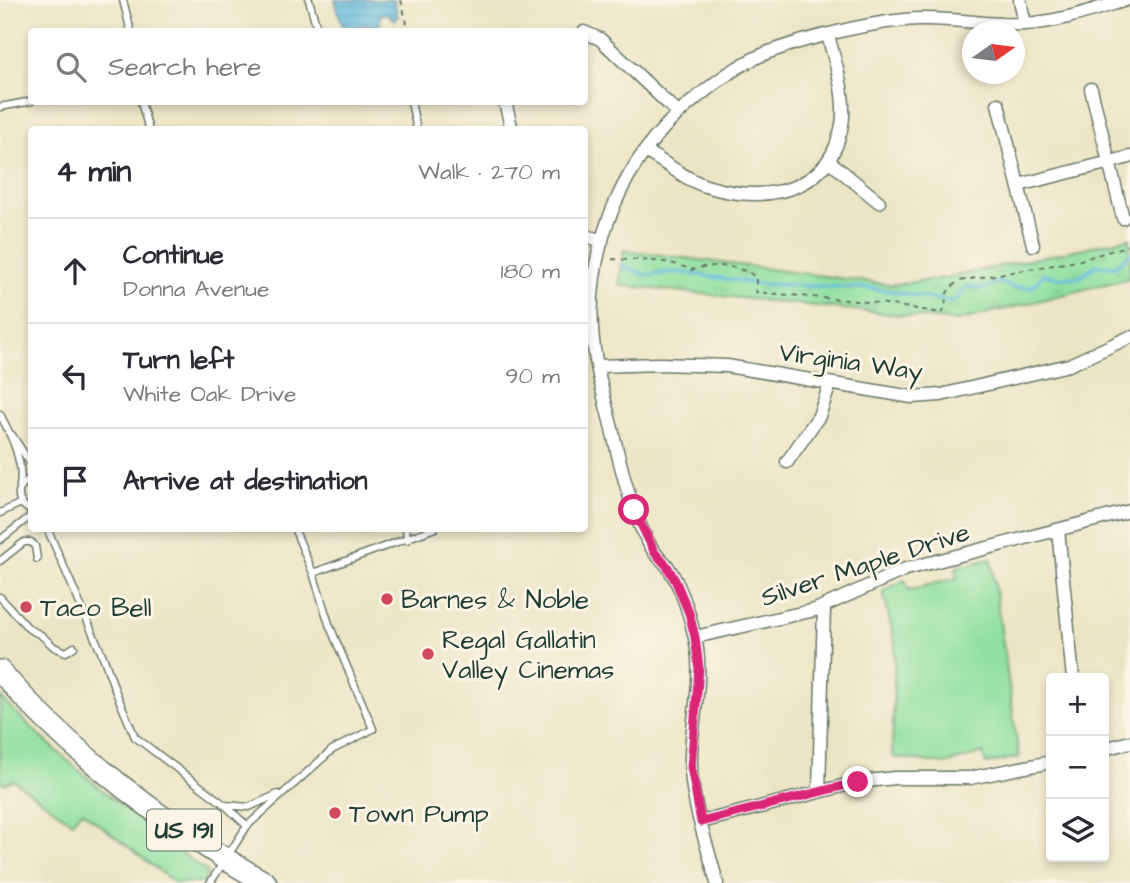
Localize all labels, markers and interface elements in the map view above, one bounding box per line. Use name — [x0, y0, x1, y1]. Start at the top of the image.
north arrow — [962, 21, 1025, 84]
search box — [28, 28, 588, 105]
icon: search — [52, 48, 90, 86]
text: Search here — [108, 49, 261, 85]
text: 4 min — [56, 151, 131, 193]
text: Walk · 270 m — [418, 156, 560, 188]
text: Continue — [123, 237, 224, 273]
icon: ahead — [56, 252, 94, 290]
text: 180 m — [501, 255, 560, 287]
text: Donna Avenue — [123, 273, 270, 305]
street label: Virginia Way — [777, 334, 925, 392]
text: Turn left — [123, 342, 234, 378]
icon: left — [56, 357, 94, 395]
text: 90 m — [505, 360, 560, 392]
text: White Oak Drive — [123, 378, 296, 410]
icon: arrive — [56, 462, 94, 500]
text: Arrive at destination — [123, 463, 368, 499]
route start — [618, 494, 649, 525]
street label: Silver Maple Drive — [756, 514, 974, 616]
place label: Barnes & Noble — [401, 582, 589, 618]
place label: Taco Bell — [40, 590, 152, 626]
marker: Barnes & Noble — [379, 591, 395, 607]
marker: Taco Bell — [18, 599, 34, 615]
place label: Regal Gallatin Valley Cinemas — [442, 622, 614, 690]
marker: Regal Gallatin Valley Cinemas — [420, 646, 436, 662]
map controls — [1046, 673, 1109, 862]
button: + — [1046, 673, 1109, 736]
button: − — [1046, 736, 1109, 799]
route end — [842, 766, 873, 797]
place label: Town Pump — [349, 796, 489, 832]
button: layers — [1046, 799, 1109, 862]
marker: Town Pump — [327, 805, 343, 821]
road number: US 191 — [147, 810, 221, 850]

